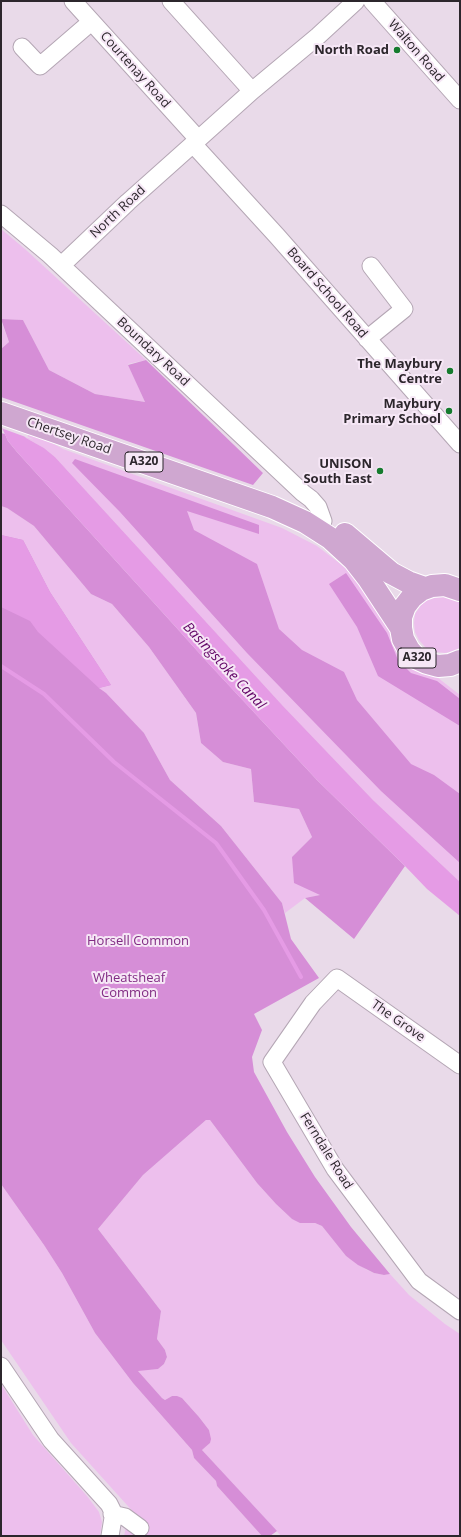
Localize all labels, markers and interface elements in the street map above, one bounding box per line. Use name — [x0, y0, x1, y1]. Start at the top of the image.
street label: Walton Road — [385, 17, 447, 85]
street label: Courtenay Road — [97, 29, 173, 111]
place label: North Road — [314, 42, 389, 58]
marker: North Road — [392, 45, 402, 55]
street label: North Road — [87, 182, 149, 242]
street label: Board School Road — [283, 245, 371, 341]
street label: Boundary Road — [113, 314, 193, 390]
place label: The Maybury Centre — [357, 356, 442, 387]
marker: The Maybury Centre — [445, 366, 455, 376]
place label: Maybury Primary School — [343, 396, 441, 427]
marker: Maybury Primary School — [444, 406, 454, 416]
street label: Chertsey Road — [25, 414, 113, 458]
road number: A320 — [125, 452, 163, 472]
place label: UNISON South East — [303, 456, 372, 487]
marker: UNISON South East — [375, 466, 385, 476]
water label: Basingstoke Canal — [179, 619, 269, 713]
road number: A320 — [398, 648, 436, 668]
park label: Horsell Common — [87, 933, 189, 949]
park label: Wheatsheaf Common — [93, 970, 165, 1001]
street label: The Grove — [368, 997, 428, 1045]
street label: Ferndale Road — [296, 1110, 356, 1192]

